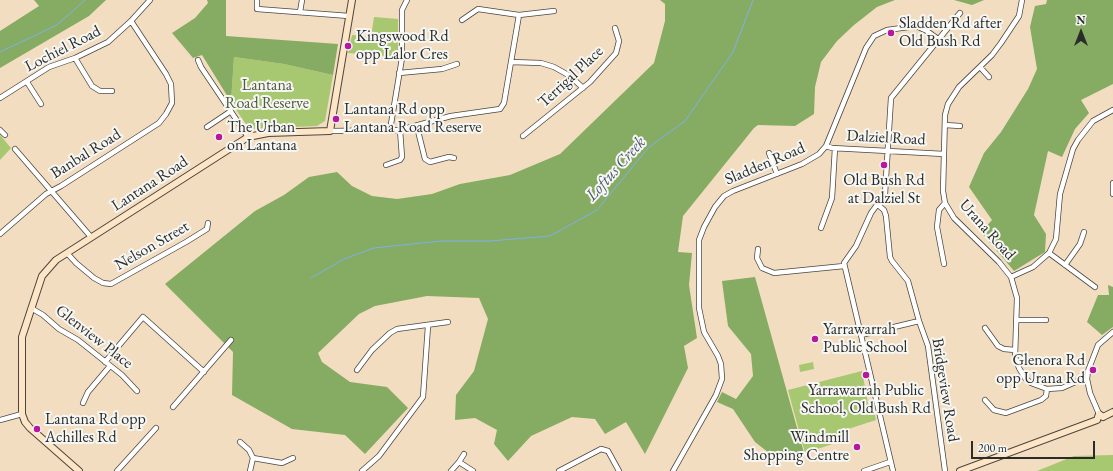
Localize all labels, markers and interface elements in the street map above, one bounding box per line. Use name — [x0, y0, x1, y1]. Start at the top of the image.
north arrow — [1061, 12, 1101, 52]
text: N — [1077, 13, 1085, 27]
place label: Sladden Rd after Old Bush Rd — [899, 14, 1002, 52]
street label: Lochiel Road — [22, 22, 104, 76]
place label: Kingswood Rd opp Lalor Cres — [356, 27, 449, 65]
marker: Sladden Rd after Old Bush Rd — [886, 28, 896, 38]
marker: Kingswood Rd opp Lalor Cres — [343, 41, 353, 51]
street label: Terrigal Place — [535, 42, 607, 112]
park label: Lantana Road Reserve — [225, 76, 309, 114]
place label: Lantana Rd opp Lantana Road Reserve — [344, 100, 482, 138]
marker: Lantana Rd opp Lantana Road Reserve — [331, 114, 341, 124]
place label: The Urban on Lantana — [227, 118, 297, 156]
street label: Banbal Road — [47, 125, 125, 183]
street label: Dalziel Road — [846, 126, 926, 150]
marker: The Urban on Lantana — [214, 132, 224, 142]
water label: Loftus Creek — [582, 133, 650, 205]
street label: Sladden Road — [722, 139, 808, 189]
street label: Lantana Road — [108, 152, 192, 216]
marker: Old Bush Rd at Dalziel St — [879, 160, 889, 170]
place label: Old Bush Rd at Dalziel St — [843, 171, 925, 209]
street label: Urana Road — [955, 196, 1019, 264]
street label: Nelson Street — [111, 217, 193, 275]
street label: Glenview Place — [52, 301, 136, 373]
place label: Yarrawarrah Public School — [823, 320, 907, 358]
marker: Yarrawarrah Public School — [810, 334, 820, 344]
street label: Bridgeview Road — [927, 337, 963, 443]
place label: Glenora Rd opp Urana Rd — [996, 351, 1085, 389]
marker: Glenora Rd opp Urana Rd — [1088, 365, 1098, 375]
marker: Yarrawarrah Public School, Old Bush Rd — [861, 370, 871, 380]
place label: Yarrawarrah Public School, Old Bush Rd — [801, 381, 931, 419]
place label: Lantana Rd opp Achilles Rd — [45, 410, 146, 448]
marker: Lantana Rd opp Achilles Rd — [32, 424, 42, 434]
place label: Windmill Shopping Centre — [744, 428, 849, 466]
scale bar — [973, 433, 1097, 459]
text: 200 m — [978, 440, 1007, 456]
marker: Windmill Shopping Centre — [852, 442, 862, 452]

